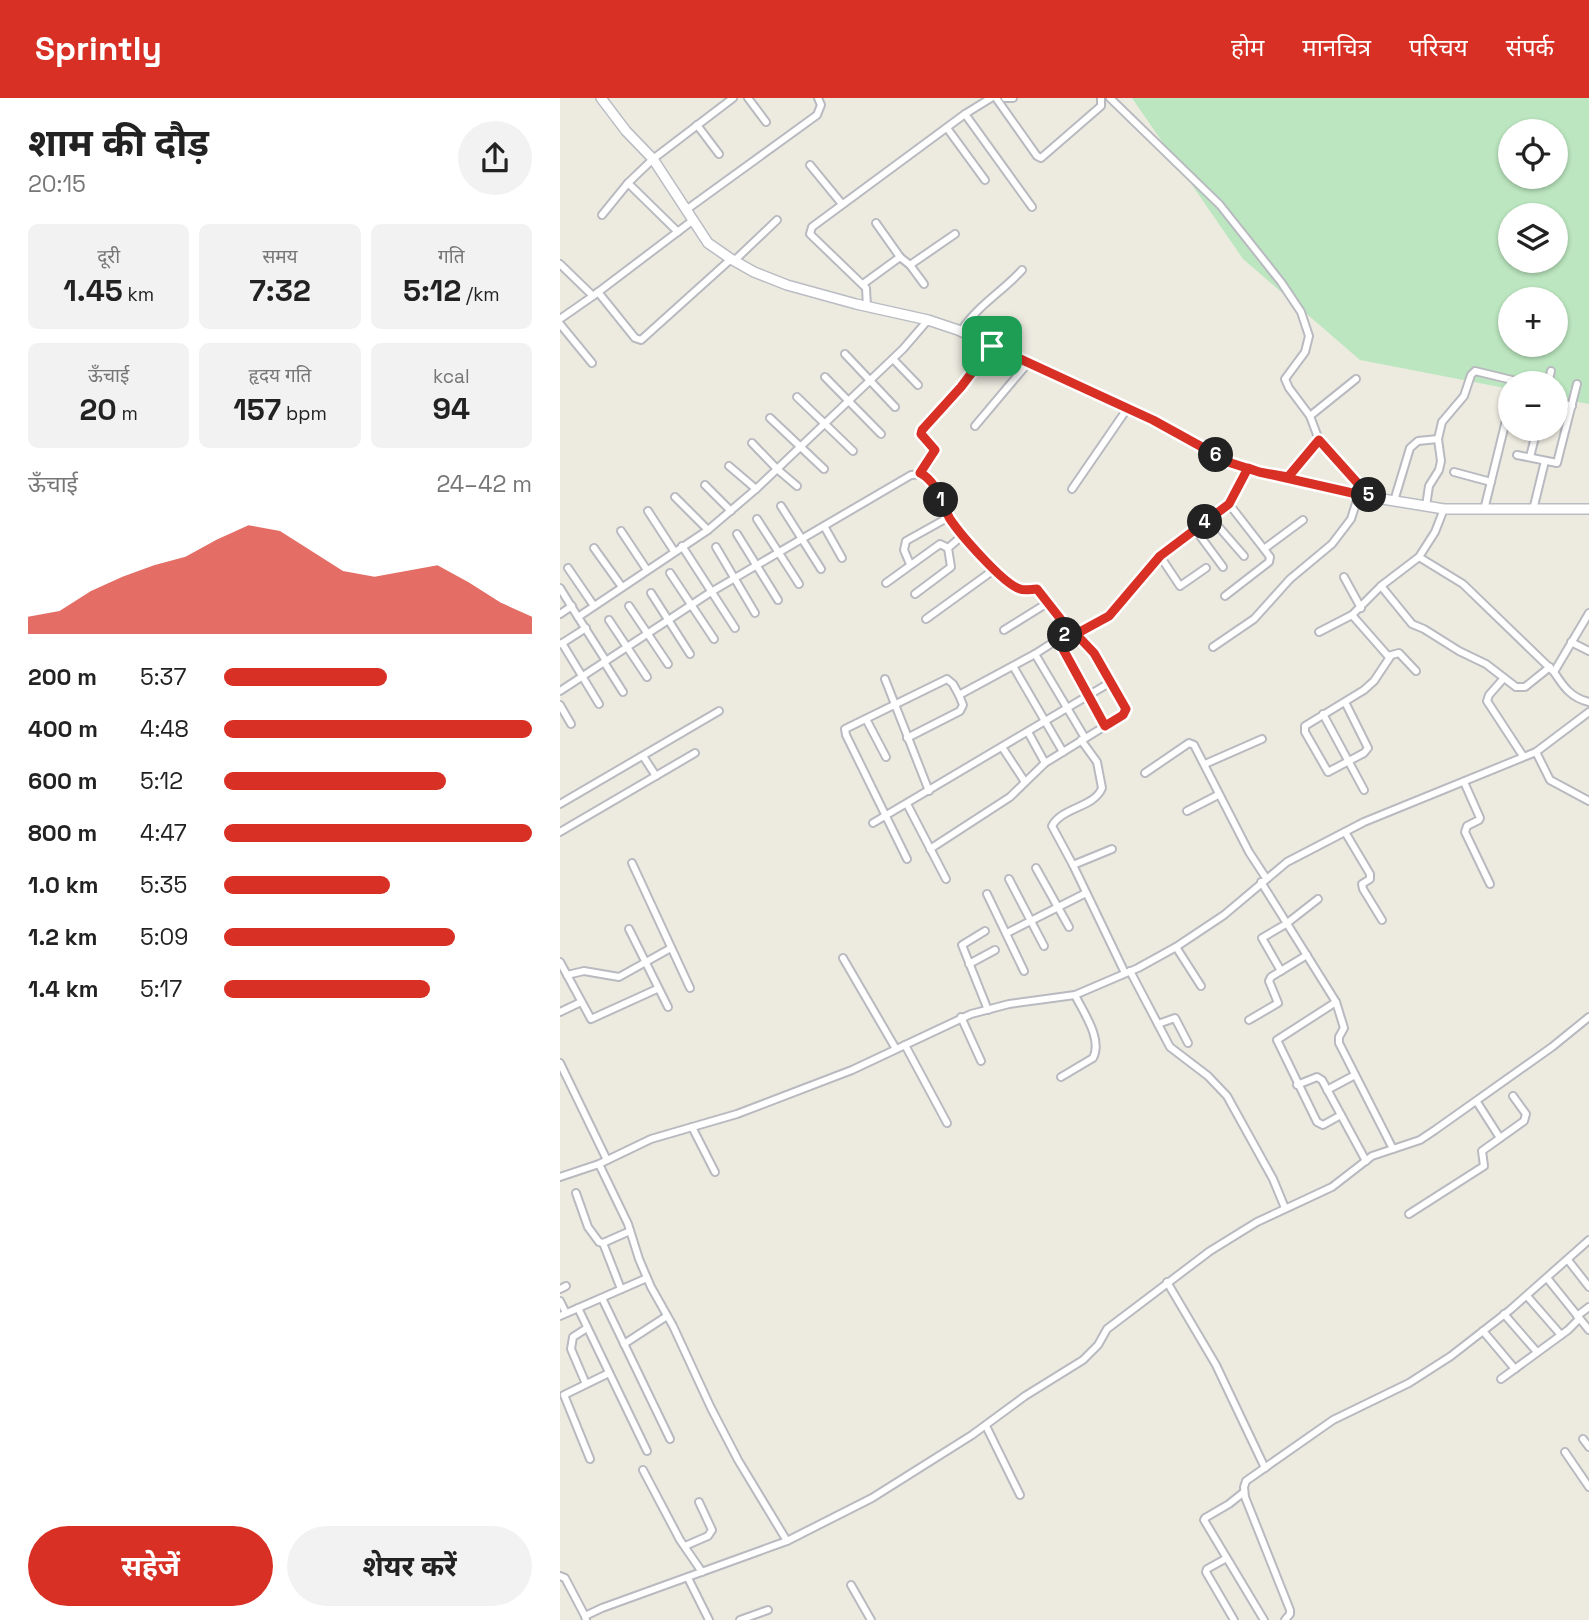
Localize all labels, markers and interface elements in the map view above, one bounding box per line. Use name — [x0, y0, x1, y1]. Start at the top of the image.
text: Sprintly — [35, 28, 162, 70]
text: होम — [1231, 32, 1264, 63]
text: मानचित्र — [1302, 32, 1371, 63]
text: परिचय — [1409, 32, 1468, 63]
text: संपर्क — [1506, 32, 1554, 63]
text: शाम की दौड़ — [28, 119, 209, 167]
map controls — [1498, 119, 1568, 441]
button: locate — [1498, 119, 1568, 189]
button: share — [458, 121, 532, 195]
text: 20:15 — [28, 169, 86, 199]
button: layers — [1498, 203, 1568, 273]
text: दूरी — [97, 244, 120, 269]
text: समय — [262, 244, 298, 269]
text: गति — [438, 244, 465, 269]
text: 1.45 — [63, 271, 123, 310]
text: 7:32 — [249, 271, 311, 310]
text: 5:12 — [403, 271, 461, 310]
text: km — [123, 282, 154, 307]
text: /km — [461, 282, 500, 307]
button: + — [1498, 287, 1568, 357]
pin — [962, 316, 1022, 376]
icon: arrive — [973, 327, 1011, 365]
text: ऊँचाई — [88, 363, 129, 388]
text: हृदय गति — [249, 363, 311, 388]
text: kcal — [433, 364, 470, 389]
button: − — [1498, 371, 1568, 441]
text: 94 — [433, 389, 470, 428]
text: 20 — [79, 390, 117, 429]
text: 157 — [233, 390, 281, 429]
text: m — [117, 401, 138, 426]
text: bpm — [281, 401, 327, 426]
pin: 6 — [1198, 438, 1234, 472]
text: 6 — [1210, 442, 1221, 467]
text: ऊँचाई — [28, 469, 78, 499]
text: 24–42 m — [437, 469, 532, 499]
pin: 5 — [1352, 478, 1386, 512]
pin: 1 — [924, 482, 958, 518]
text: 5 — [1363, 482, 1374, 507]
text: 1 — [936, 487, 945, 512]
pin: 4 — [1188, 504, 1222, 540]
text: 4 — [1198, 509, 1211, 534]
pin: 2 — [1048, 618, 1082, 652]
text: 2 — [1059, 622, 1070, 647]
text: 200 m — [28, 662, 97, 692]
text: 5:37 — [140, 662, 186, 692]
text: 400 m — [28, 714, 98, 744]
text: 4:48 — [140, 714, 189, 744]
text: 600 m — [28, 766, 98, 796]
text: 5:12 — [140, 766, 183, 796]
text: 800 m — [28, 818, 97, 848]
text: 4:47 — [140, 818, 187, 848]
text: 1.0 km — [28, 870, 98, 900]
text: 5:35 — [140, 870, 187, 900]
text: 1.2 km — [28, 922, 97, 952]
text: 5:09 — [140, 922, 188, 952]
text: 1.4 km — [28, 974, 98, 1004]
text: 5:17 — [140, 974, 182, 1004]
button: सहेजें — [28, 1526, 273, 1606]
button: शेयर करें — [287, 1526, 532, 1606]

